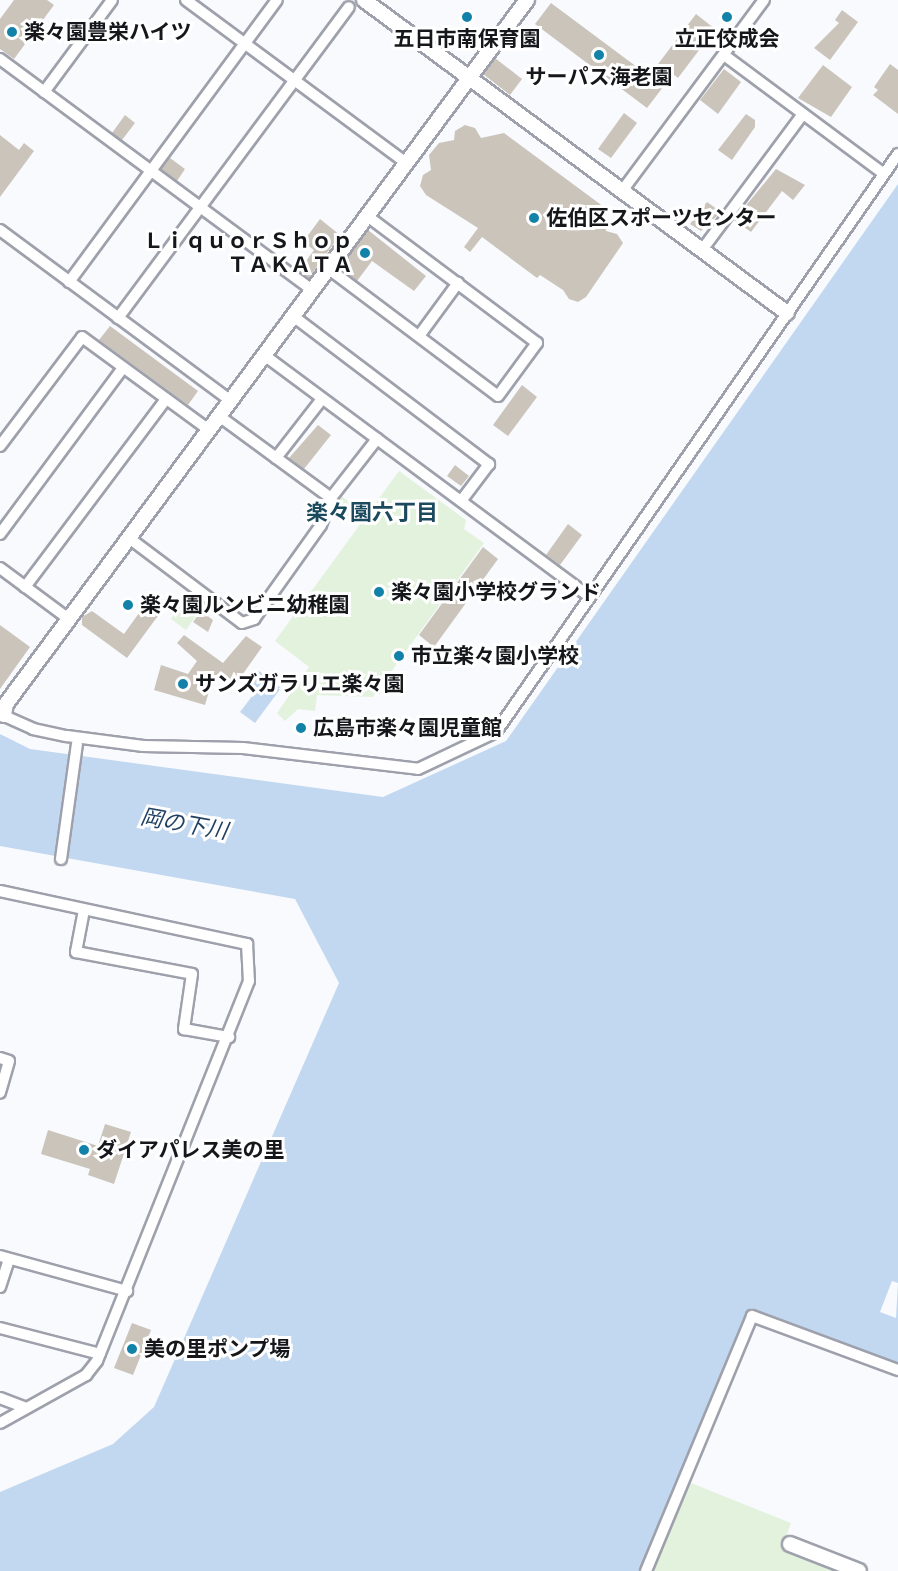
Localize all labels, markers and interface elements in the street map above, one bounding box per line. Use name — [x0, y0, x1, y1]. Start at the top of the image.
marker: 五日市南保育園 — [460, 10, 474, 24]
marker: 立正佼成会 — [720, 10, 734, 24]
place label: 楽々園豊栄ハイツ — [24, 19, 192, 45]
marker: 楽々園豊栄ハイツ — [5, 25, 19, 39]
place label: 五日市南保育園 — [394, 26, 540, 52]
place label: 立正佼成会 — [675, 26, 779, 52]
marker: サーパス海老園 — [592, 48, 606, 62]
place label: サーパス海老園 — [526, 64, 672, 90]
place label: 佐伯区スポーツセンター — [546, 205, 777, 231]
marker: 佐伯区スポーツセンター — [527, 211, 541, 225]
place label: ＬｉｑｕｏｒＳｈｏｐ ＴＡＫＡＴＡ — [143, 228, 353, 278]
marker: ＬｉｑｕｏｒＳｈｏｐ ＴＡＫＡＴＡ — [358, 246, 372, 260]
district label: 楽々園六丁目 — [306, 500, 438, 526]
place label: 楽々園小学校グランド — [391, 579, 601, 605]
marker: 楽々園小学校グランド — [372, 585, 386, 599]
place label: 楽々園ルンビニ幼稚園 — [140, 592, 350, 618]
marker: 楽々園ルンビニ幼稚園 — [121, 598, 135, 612]
place label: 市立楽々園小学校 — [411, 643, 579, 669]
marker: 市立楽々園小学校 — [392, 649, 406, 663]
place label: サンズガラリエ楽々園 — [195, 671, 405, 697]
marker: サンズガラリエ楽々園 — [176, 677, 190, 691]
place label: 広島市楽々園児童館 — [313, 715, 502, 741]
marker: 広島市楽々園児童館 — [294, 721, 308, 735]
water label: 岡の下川 — [138, 803, 230, 845]
place label: ダイアパレス美の里 — [96, 1137, 285, 1163]
marker: ダイアパレス美の里 — [77, 1143, 91, 1157]
place label: 美の里ポンプ場 — [144, 1336, 291, 1362]
marker: 美の里ポンプ場 — [125, 1342, 139, 1356]

